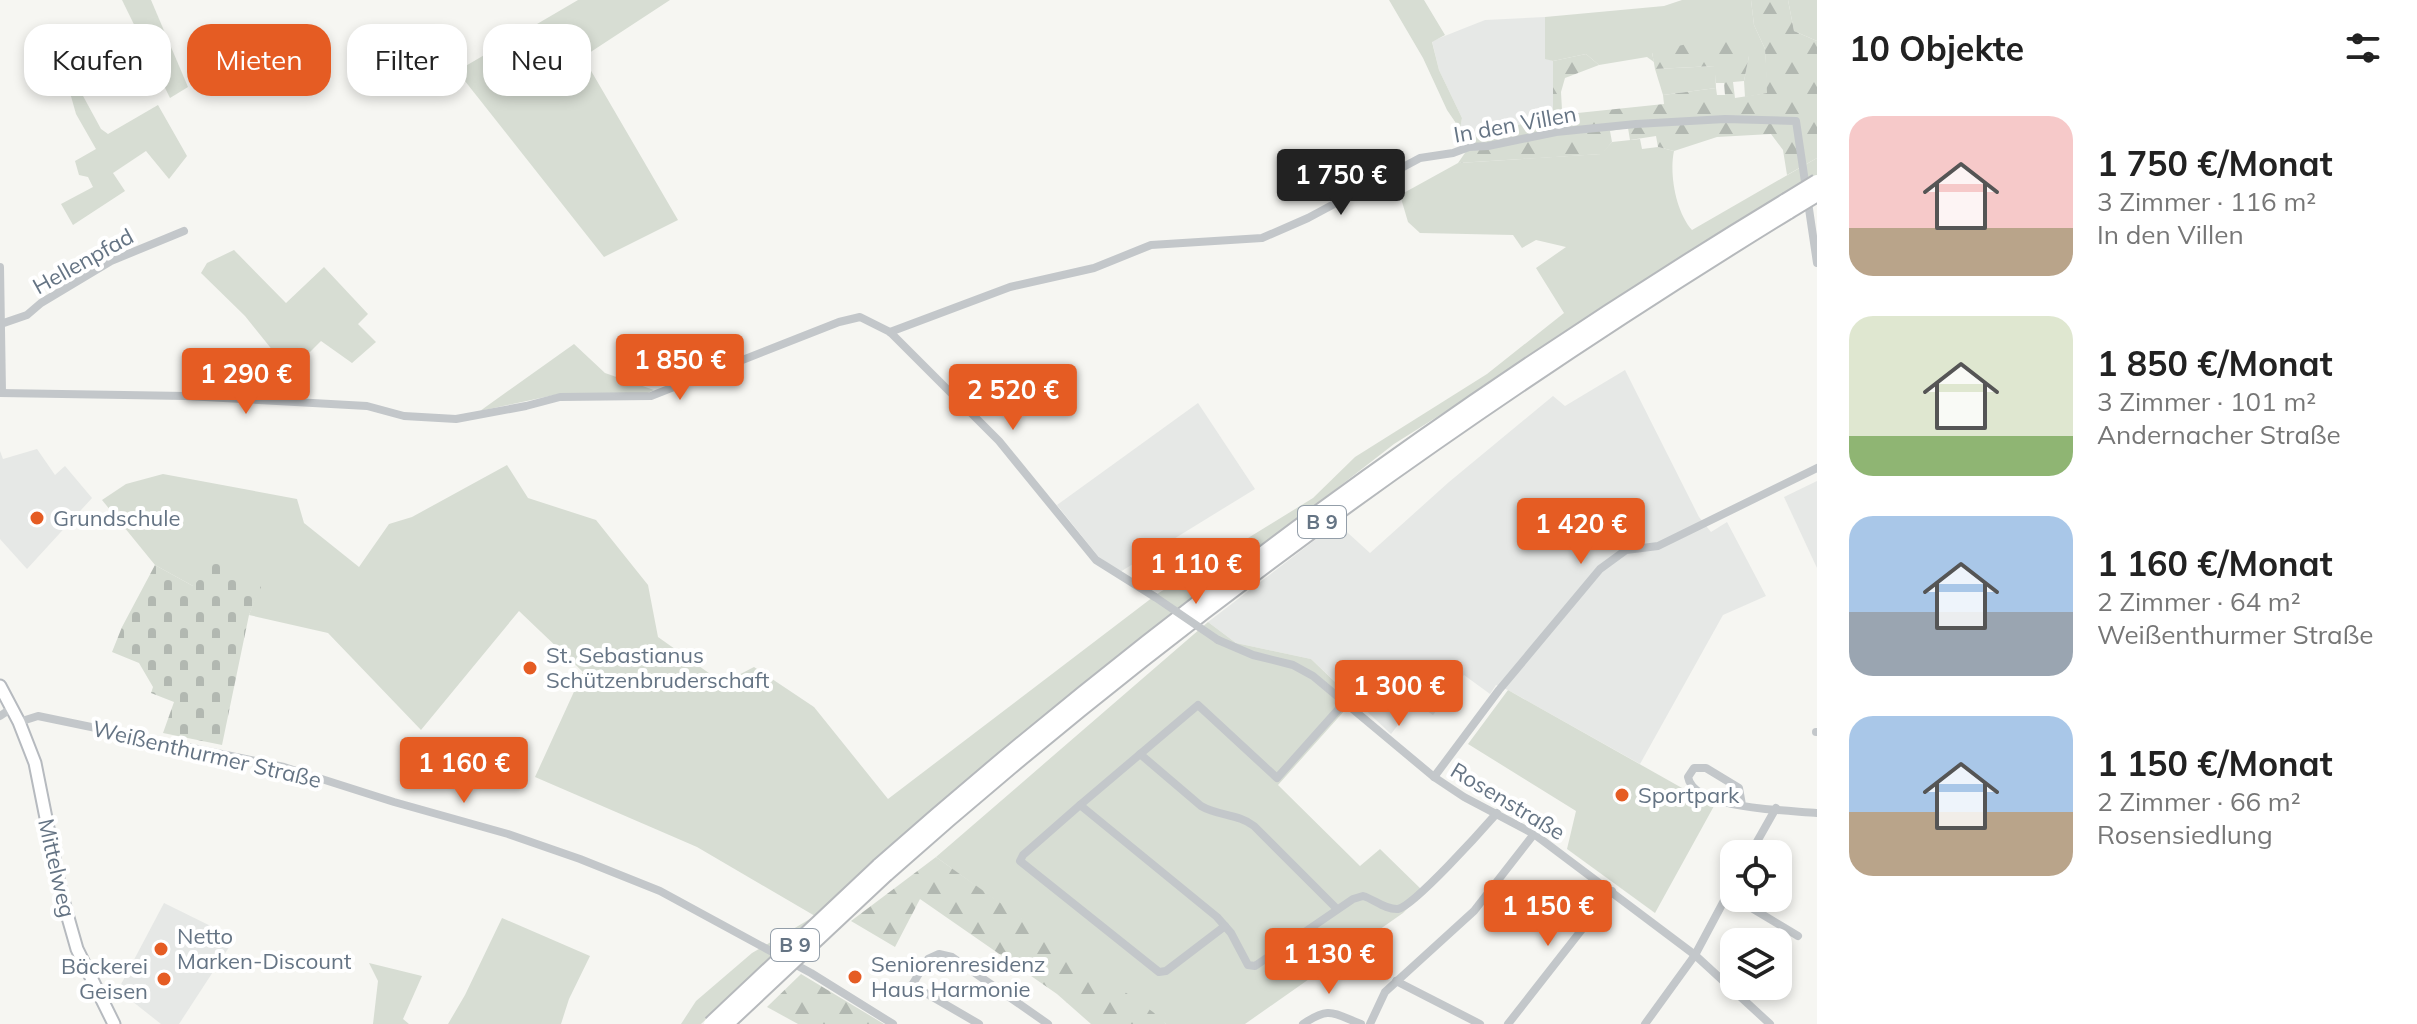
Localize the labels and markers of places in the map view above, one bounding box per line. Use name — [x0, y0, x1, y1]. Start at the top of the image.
pin: 1 750 € — [1267, 149, 1415, 217]
pin: 1 850 € — [606, 334, 754, 402]
pin: 1 290 € — [172, 348, 320, 416]
pin: 2 520 € — [939, 364, 1087, 432]
pin: 1 420 € — [1507, 498, 1655, 566]
place label: Grundschule — [53, 504, 180, 532]
marker: Grundschule — [28, 509, 46, 527]
pin: 1 110 € — [1122, 538, 1270, 606]
place label: St. Sebastianus Schützenbruderschaft — [546, 641, 770, 694]
marker: St. Sebastianus Schützenbruderschaft — [521, 659, 539, 677]
pin: 1 300 € — [1325, 660, 1473, 728]
pin: 1 160 € — [390, 737, 538, 805]
place label: Sportpark — [1638, 781, 1740, 809]
marker: Sportpark — [1613, 786, 1631, 804]
pin: 1 150 € — [1474, 880, 1622, 948]
place label: Netto Marken-Discount — [177, 922, 352, 975]
pin: 1 130 € — [1255, 928, 1403, 996]
marker: Netto Marken-Discount — [152, 940, 170, 958]
place label: Seniorenresidenz Haus Harmonie — [871, 950, 1046, 1003]
place label: Bäckerei Geisen — [61, 952, 148, 1005]
marker: Seniorenresidenz Haus Harmonie — [846, 968, 864, 986]
marker: Bäckerei Geisen — [155, 970, 173, 988]

